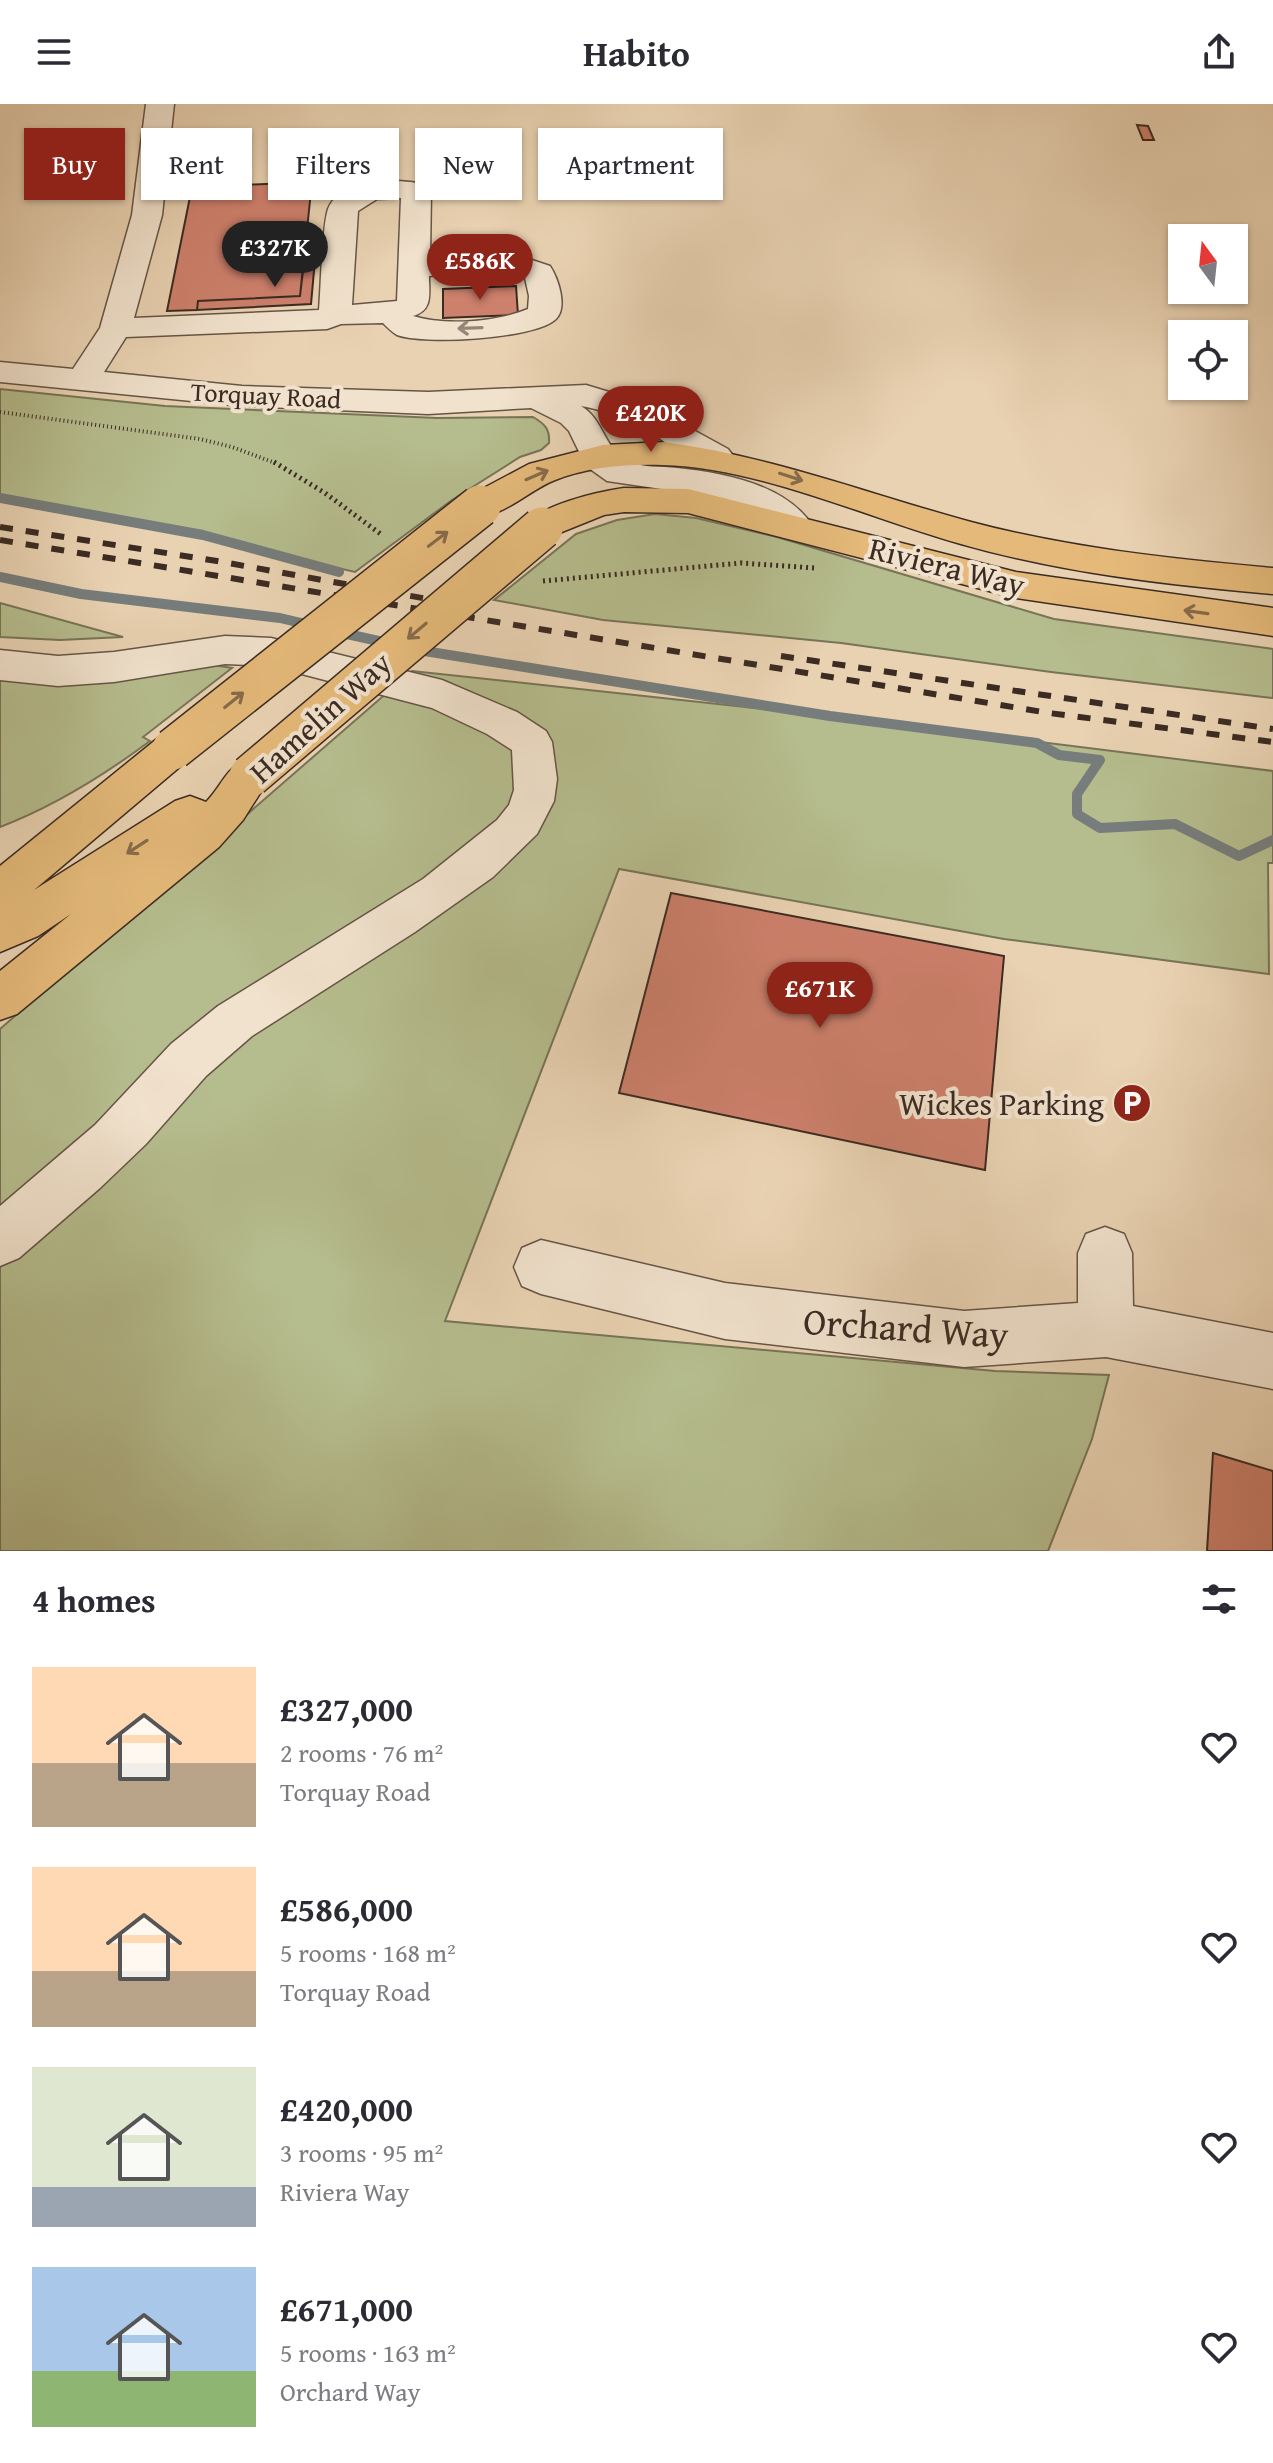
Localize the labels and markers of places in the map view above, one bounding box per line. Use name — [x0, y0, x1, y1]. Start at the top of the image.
pin: £327K — [219, 221, 331, 289]
pin: £586K — [424, 234, 536, 302]
pin: £420K — [595, 386, 707, 454]
pin: £671K — [764, 962, 876, 1030]
place label: Wickes Parking — [899, 1080, 1104, 1127]
parking icon: Wickes Parking — [1111, 1082, 1153, 1124]

